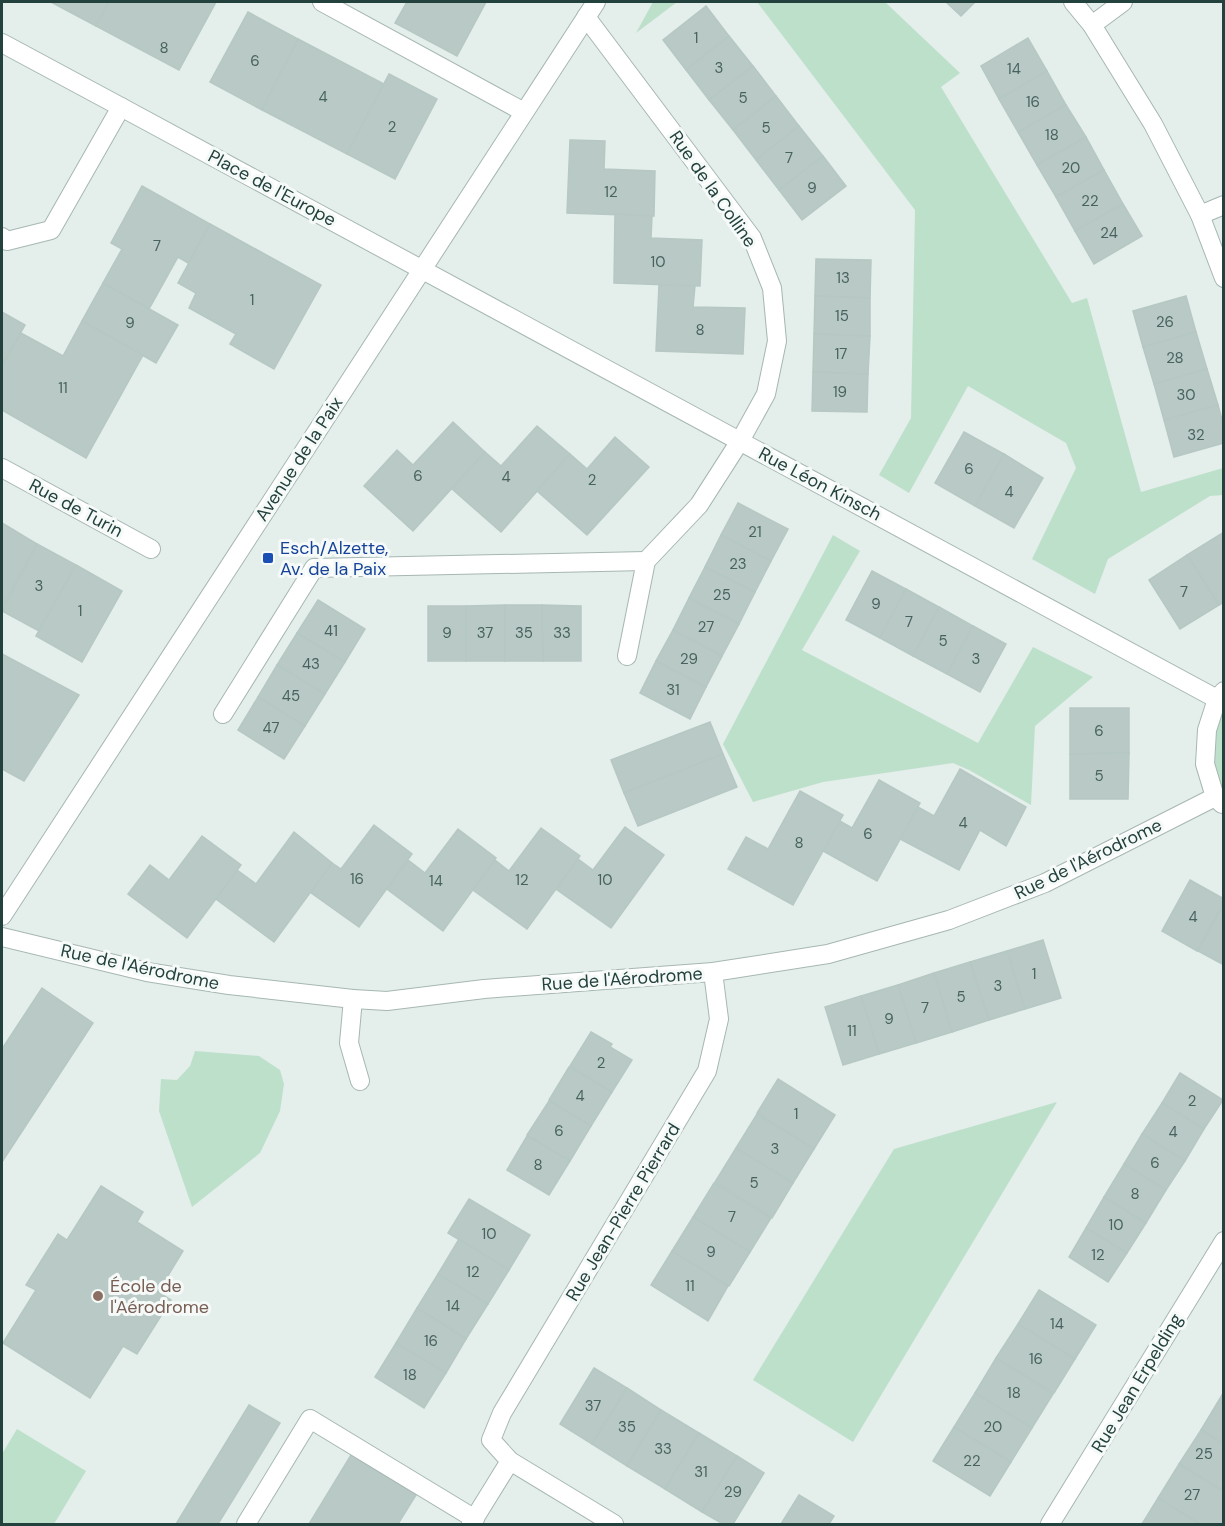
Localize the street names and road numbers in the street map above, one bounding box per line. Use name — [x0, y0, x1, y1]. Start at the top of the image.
street label: Rue de la Colline — [664, 126, 762, 252]
street label: Place de l'Europe — [204, 144, 340, 232]
street label: Avenue de la Paix — [250, 392, 348, 526]
street label: Rue Léon Kinsch — [754, 441, 886, 527]
street label: Rue de Turin — [25, 473, 127, 543]
street label: Rue de l'Aérodrome — [1010, 813, 1166, 905]
street label: Rue de l'Aérodrome — [59, 938, 221, 996]
street label: Rue de l'Aérodrome — [541, 961, 703, 997]
street label: Rue Jean-Pierre Pierrard — [560, 1118, 686, 1306]
street label: Rue Jean Erpelding — [1086, 1309, 1188, 1457]

